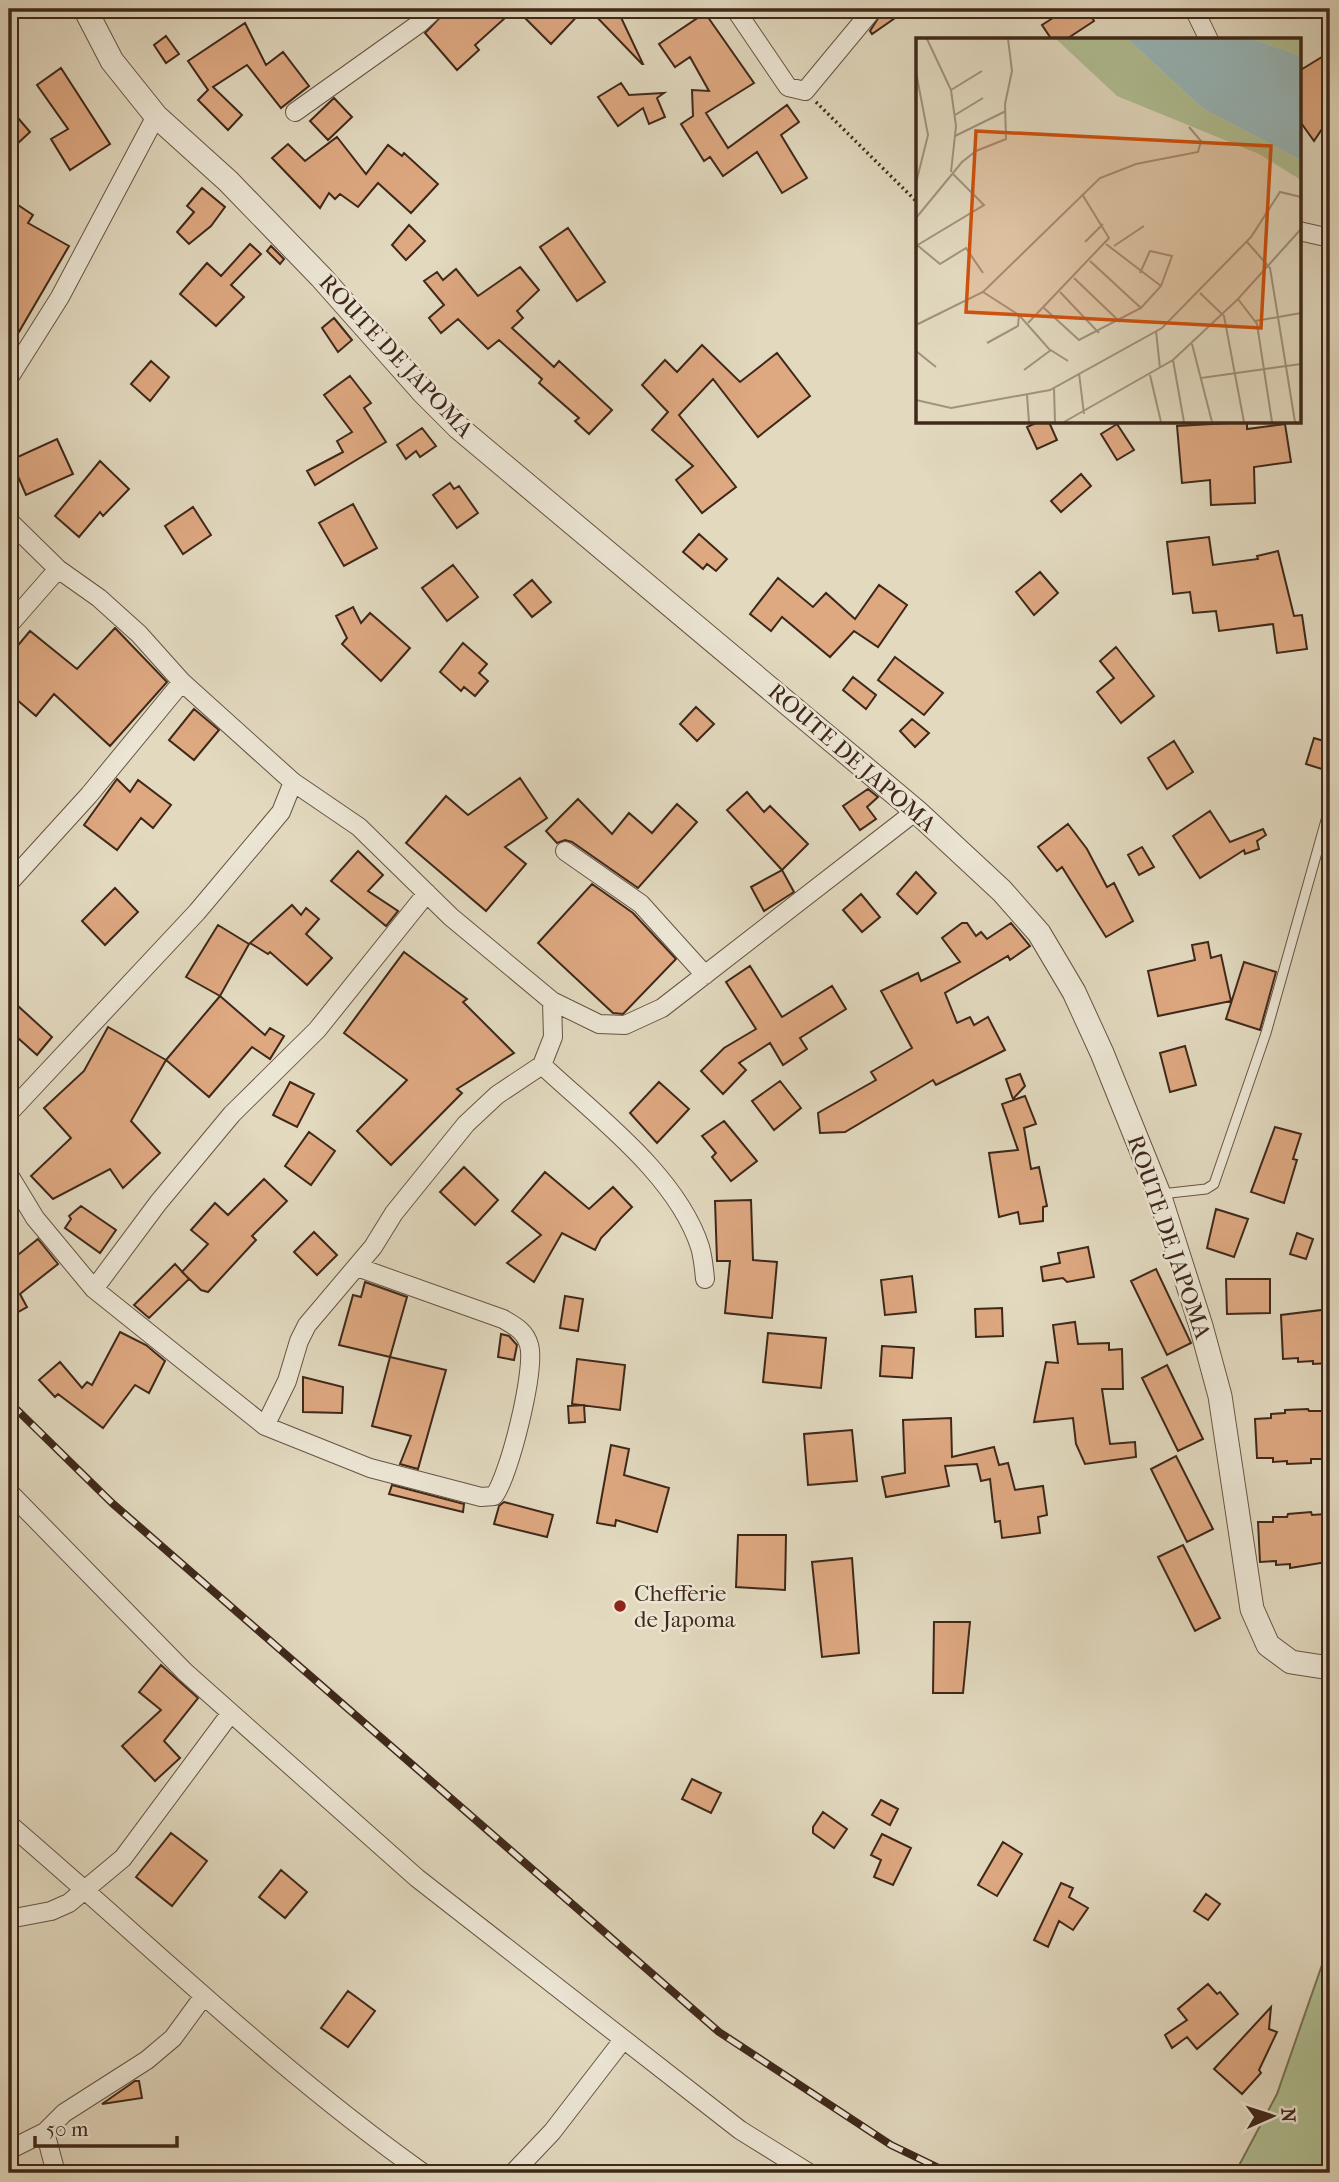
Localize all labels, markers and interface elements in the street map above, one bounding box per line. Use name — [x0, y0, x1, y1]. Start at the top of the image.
inset map — [916, 38, 1300, 424]
street label: ROUTE DE JAPOMA — [313, 269, 479, 444]
street label: ROUTE DE JAPOMA — [763, 678, 942, 839]
street label: ROUTE DE JAPOMA — [1122, 1132, 1217, 1343]
place label: Chefferie de Japoma — [634, 1580, 736, 1633]
marker: Chefferie de Japoma — [612, 1598, 628, 1614]
north arrow — [1238, 2080, 1308, 2150]
scale bar — [35, 2105, 177, 2149]
text: N — [1277, 2107, 1299, 2124]
text: 50 m — [46, 2117, 89, 2141]

